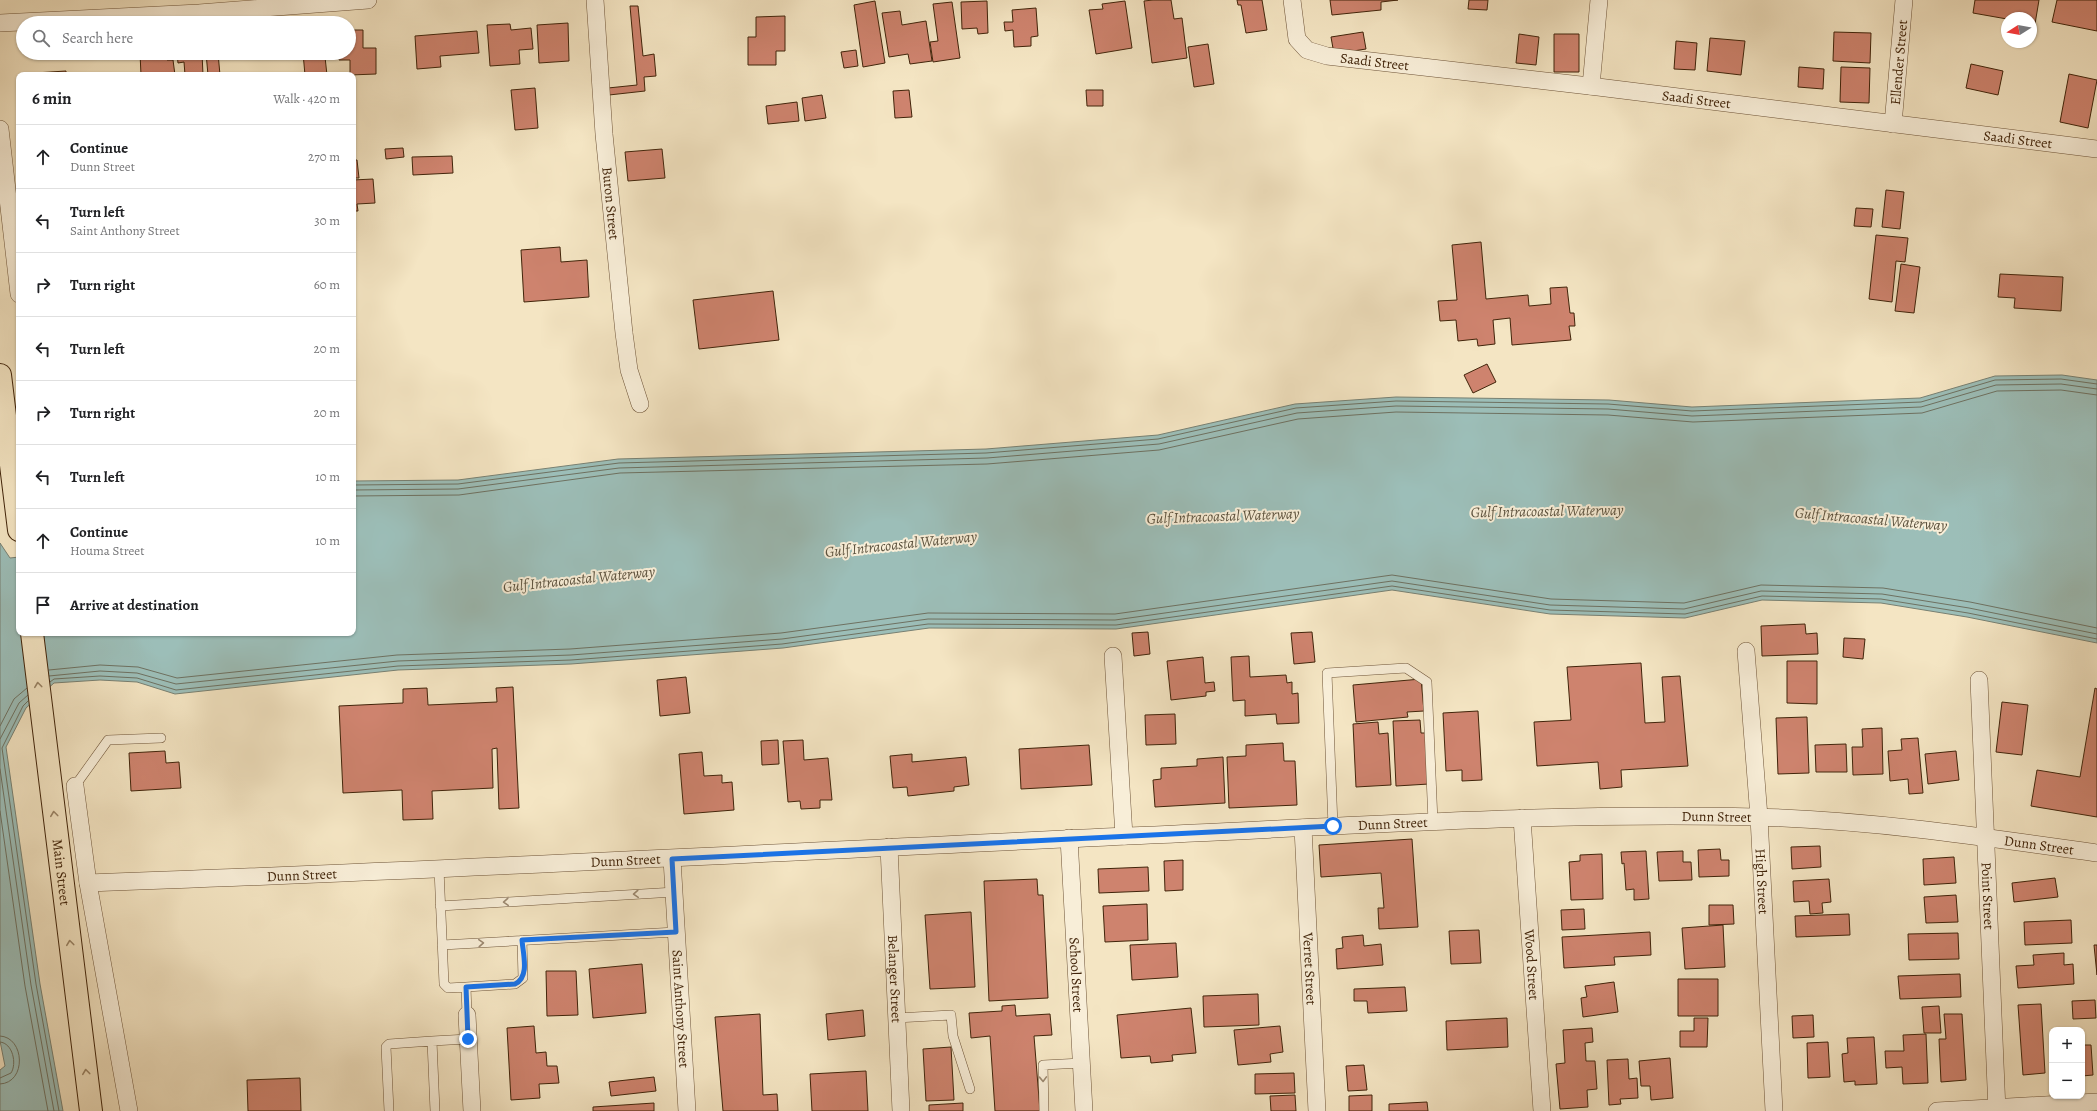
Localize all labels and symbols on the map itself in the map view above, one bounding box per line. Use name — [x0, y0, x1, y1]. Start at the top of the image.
north arrow — [2001, 12, 2037, 48]
street label: Ellender Street — [1886, 18, 1912, 106]
street label: Saadi Street — [1339, 49, 1410, 75]
street label: Saadi Street — [1661, 86, 1732, 113]
street label: Saadi Street — [1982, 126, 2054, 153]
street label: Buron Street — [597, 166, 624, 241]
water label: Gulf Intracoastal Waterway — [1470, 500, 1624, 522]
water label: Gulf Intracoastal Waterway — [1794, 502, 1948, 536]
water label: Gulf Intracoastal Waterway — [1146, 503, 1300, 529]
water label: Gulf Intracoastal Waterway — [824, 526, 978, 562]
water label: Gulf Intracoastal Waterway — [502, 561, 656, 597]
one-way arrow — [34, 682, 43, 688]
street label: Dunn Street — [1681, 807, 1752, 827]
one-way arrow — [50, 811, 59, 817]
street label: Dunn Street — [1357, 813, 1428, 835]
route start — [1324, 817, 1342, 835]
street label: Dunn Street — [2003, 831, 2075, 860]
street label: Main Street — [47, 838, 75, 907]
street label: High Street — [1751, 848, 1773, 915]
street label: Dunn Street — [590, 849, 661, 872]
street label: Point Street — [1977, 862, 1998, 930]
street label: Dunn Street — [266, 864, 338, 886]
one-way arrow — [633, 890, 639, 899]
one-way arrow — [503, 898, 509, 907]
street label: Wood Street — [1520, 928, 1543, 1001]
street label: Verret Street — [1298, 931, 1321, 1006]
street label: Belanger Street — [883, 934, 906, 1024]
street label: School Street — [1064, 937, 1088, 1013]
one-way arrow — [478, 938, 484, 947]
one-way arrow — [66, 940, 75, 946]
street label: Saint Anthony Street — [667, 949, 693, 1069]
route end — [459, 1030, 477, 1048]
one-way arrow — [82, 1069, 91, 1075]
one-way arrow — [1039, 1076, 1047, 1082]

